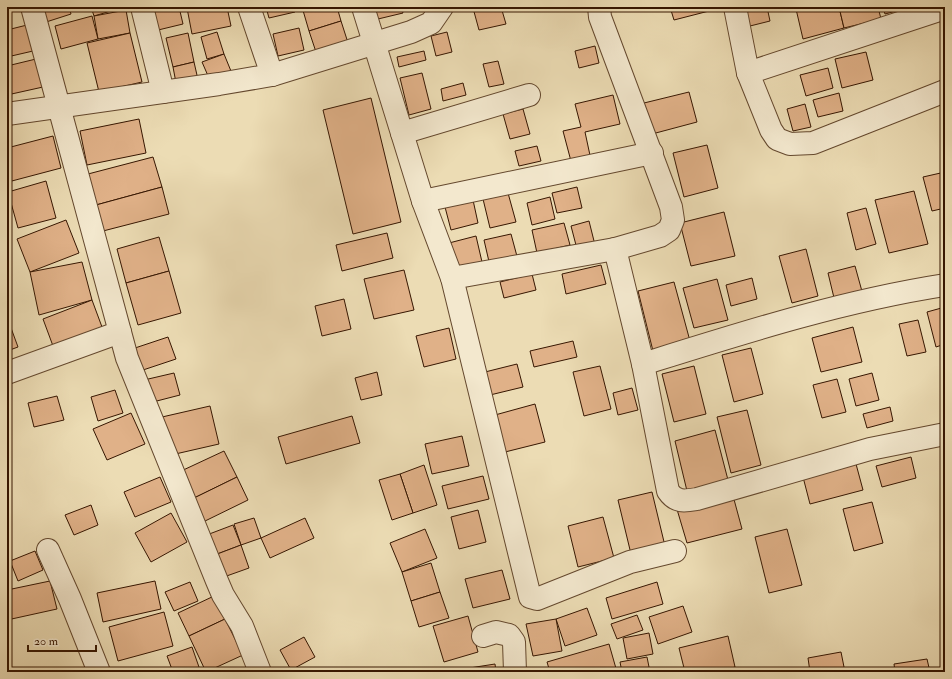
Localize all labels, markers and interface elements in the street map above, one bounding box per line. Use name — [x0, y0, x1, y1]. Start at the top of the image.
scale bar — [28, 627, 96, 653]
text: 20 m — [34, 634, 59, 649]

